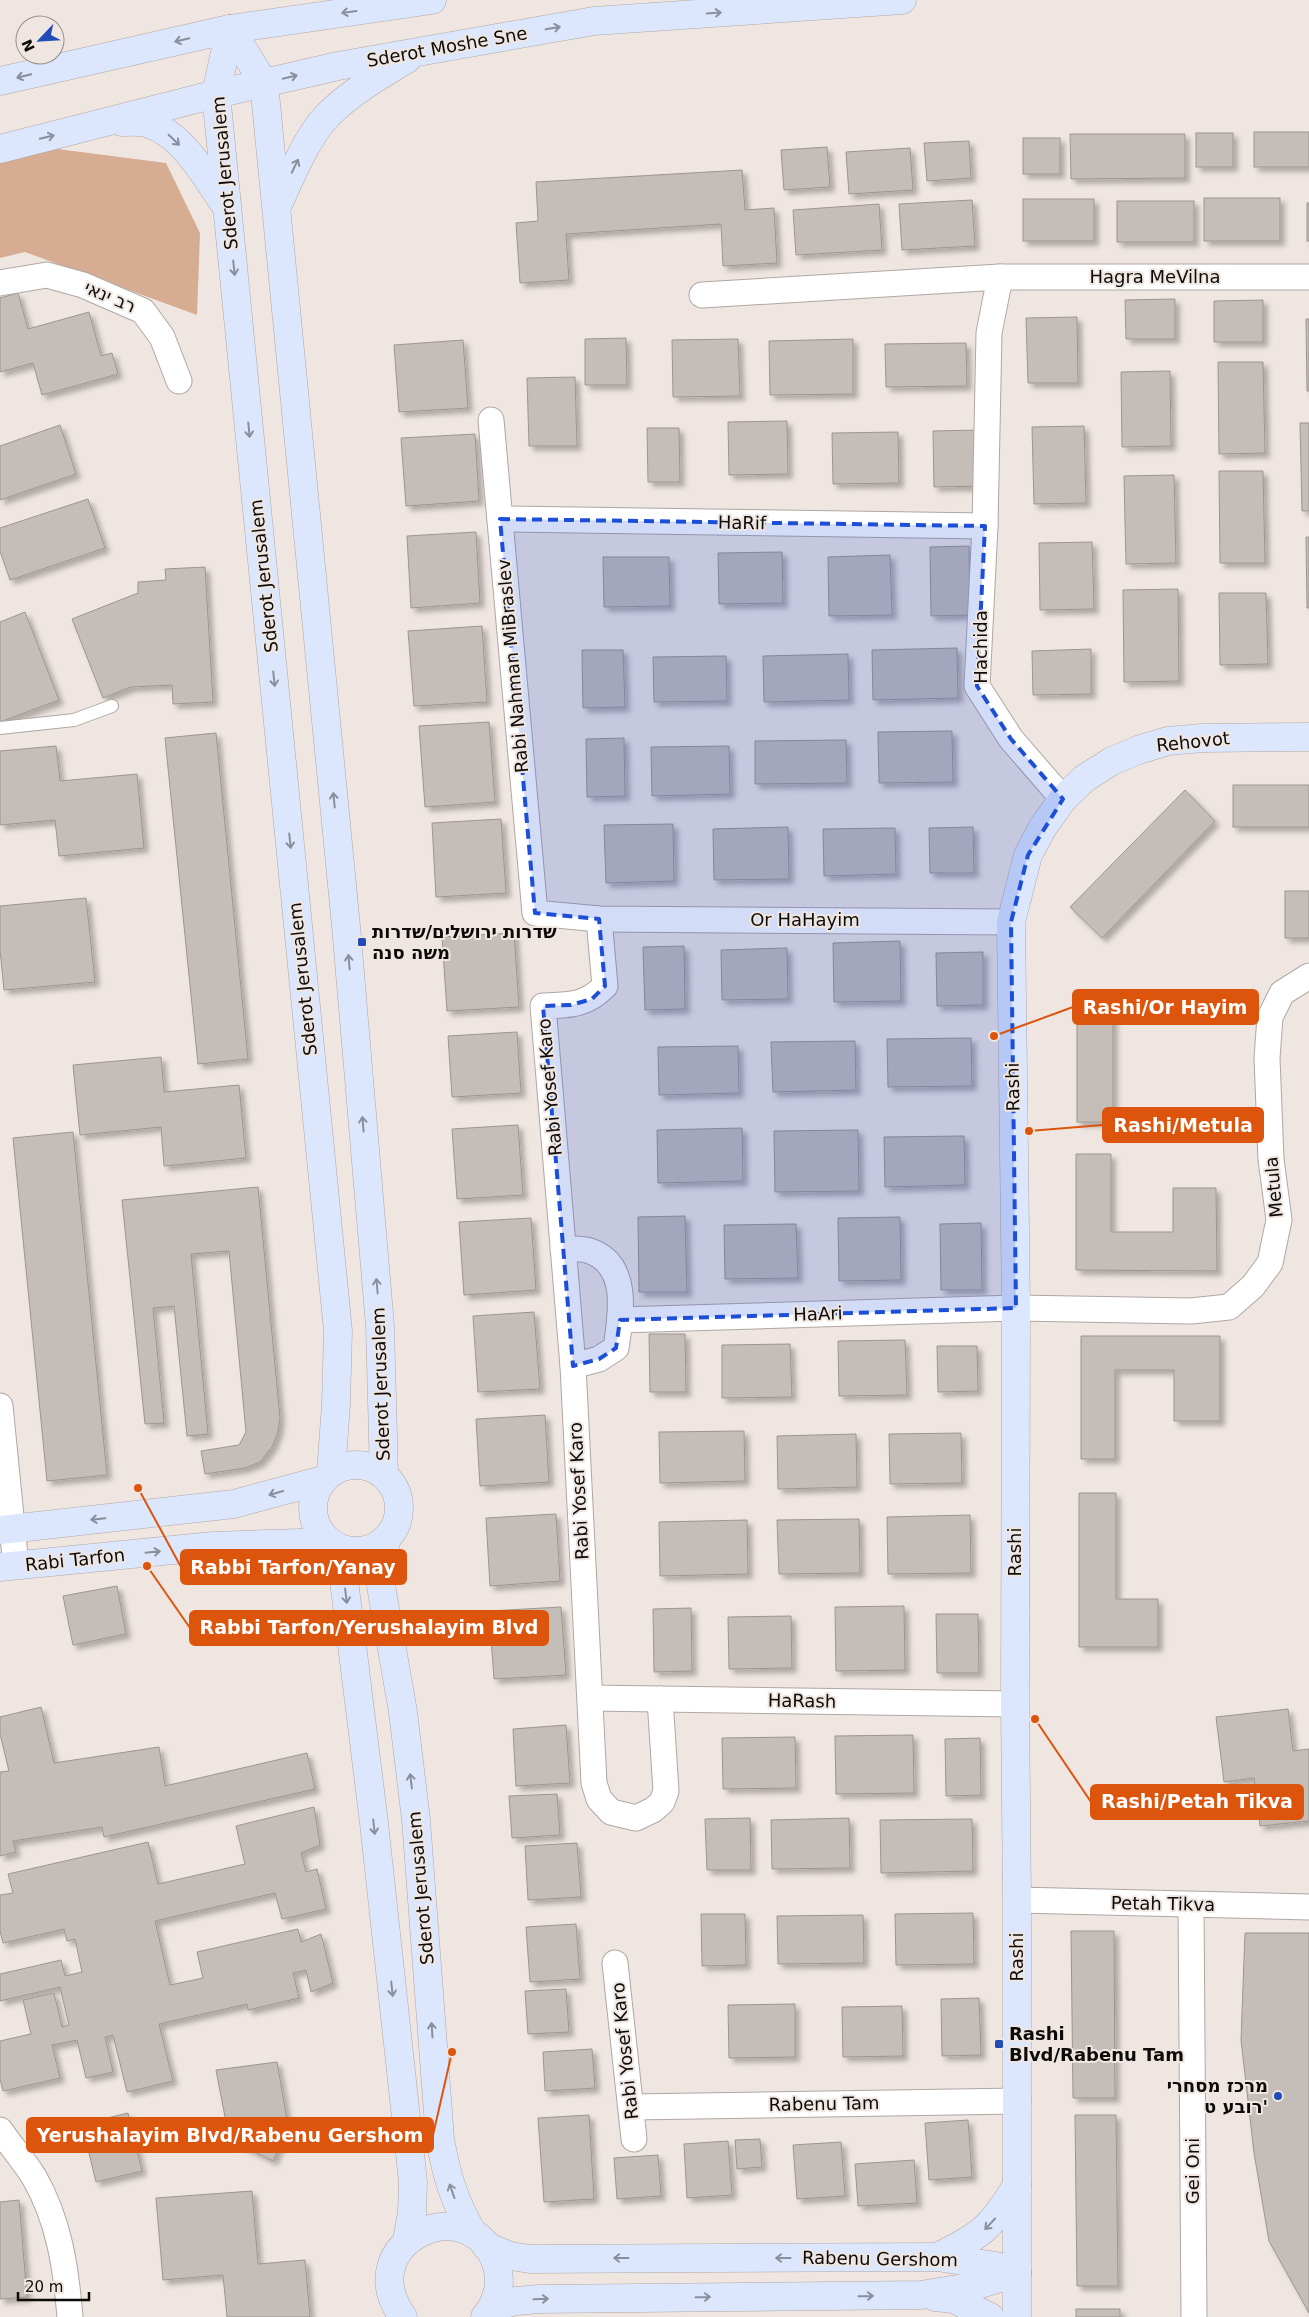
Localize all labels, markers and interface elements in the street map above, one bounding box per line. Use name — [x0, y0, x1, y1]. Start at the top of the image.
one-way arrow — [342, 7, 358, 17]
one-way arrow — [706, 8, 722, 17]
north arrow — [15, 15, 65, 65]
street label: Sderot Moshe Sne — [365, 22, 529, 71]
one-way arrow — [544, 23, 560, 33]
one-way arrow — [174, 36, 190, 45]
text: N — [18, 37, 38, 54]
one-way arrow — [16, 72, 32, 81]
one-way arrow — [282, 72, 298, 81]
street label: Sderot Jerusalem — [207, 95, 242, 251]
one-way arrow — [39, 132, 55, 141]
one-way arrow — [168, 133, 180, 146]
one-way arrow — [291, 159, 300, 174]
one-way arrow — [229, 260, 238, 276]
street label: Hagra MeVilna — [1089, 266, 1221, 287]
street label: רב ינאי — [81, 276, 139, 317]
one-way arrow — [244, 422, 254, 438]
street label: Sderot Jerusalem — [245, 498, 282, 654]
street label: HaRif — [718, 512, 767, 533]
street label: Rabi Nahman MiBraslev — [493, 558, 532, 774]
street label: Hachida — [970, 610, 991, 684]
one-way arrow — [269, 671, 279, 687]
street label: Rehovot — [1155, 727, 1231, 756]
one-way arrow — [329, 793, 338, 809]
one-way arrow — [285, 832, 294, 848]
street label: Sderot Jerusalem — [284, 901, 321, 1057]
street label: Or HaHayim — [750, 909, 860, 930]
place label: שדרות ירושלים/שדרות משה סנה — [372, 921, 557, 963]
marker: שדרות ירושלים/שדרות משה סנה — [356, 936, 368, 948]
one-way arrow — [344, 954, 354, 970]
callout: Rashi/Or Hayim — [1073, 990, 1258, 1024]
text: Rashi/Or Hayim — [1083, 996, 1247, 1018]
street label: Rabi Yosef Karo — [533, 1017, 566, 1157]
street label: Rashi — [1002, 1062, 1023, 1112]
callout: Rashi/Metula — [1103, 1108, 1263, 1142]
text: Rashi/Metula — [1113, 1114, 1253, 1136]
one-way arrow — [358, 1116, 367, 1132]
street label: Metula — [1260, 1156, 1287, 1218]
one-way arrow — [372, 1278, 381, 1294]
street label: HaAri — [793, 1302, 843, 1325]
street label: Sderot Jerusalem — [367, 1307, 394, 1461]
street label: Rabi Yosef Karo — [564, 1422, 593, 1560]
one-way arrow — [268, 1489, 284, 1499]
one-way arrow — [90, 1514, 106, 1524]
street label: Rashi — [1004, 1528, 1025, 1576]
street label: Rabi Tarfon — [24, 1544, 126, 1575]
one-way arrow — [145, 1547, 161, 1557]
callout: Rabbi Tarfon/Yanay — [181, 1550, 406, 1584]
text: Rabbi Tarfon/Yanay — [190, 1556, 396, 1578]
one-way arrow — [342, 1588, 352, 1604]
callout: Rabbi Tarfon/Yerushalayim Blvd — [190, 1611, 548, 1645]
text: Rabbi Tarfon/Yerushalayim Blvd — [200, 1616, 538, 1638]
street label: HaRash — [768, 1689, 836, 1712]
one-way arrow — [406, 1774, 416, 1790]
callout: Rashi/Petah Tikva — [1091, 1785, 1303, 1819]
text: Rashi/Petah Tikva — [1101, 1790, 1293, 1812]
street label: Sderot Jerusalem — [403, 1810, 438, 1966]
one-way arrow — [369, 1819, 379, 1835]
street label: Petah Tikva — [1111, 1892, 1215, 1915]
street label: Rashi — [1006, 1933, 1027, 1981]
one-way arrow — [387, 1980, 397, 1996]
street label: Rabi Yosef Karo — [607, 1981, 642, 2121]
one-way arrow — [427, 2023, 436, 2039]
place label: Rashi Blvd/Rabenu Tam — [1009, 2023, 1184, 2065]
marker: Rashi Blvd/Rabenu Tam — [993, 2038, 1005, 2050]
place label: מרכז מסחרי רובע ט' — [1167, 2075, 1268, 2117]
marker: מרכז מסחרי רובע ט' — [1272, 2090, 1284, 2102]
street label: Rabenu Tam — [768, 2092, 880, 2115]
callout: Yerushalayim Blvd/Rabenu Gershom — [27, 2118, 433, 2152]
text: Yerushalayim Blvd/Rabenu Gershom — [36, 2124, 423, 2146]
street label: Gei Oni — [1182, 2138, 1203, 2204]
one-way arrow — [447, 2184, 456, 2199]
one-way arrow — [984, 2218, 996, 2231]
street label: Rabenu Gershom — [802, 2247, 958, 2270]
one-way arrow — [613, 2253, 630, 2263]
one-way arrow — [776, 2253, 792, 2263]
scale bar — [18, 2270, 89, 2302]
text: 20 m — [25, 2278, 63, 2296]
one-way arrow — [857, 2291, 873, 2301]
one-way arrow — [695, 2293, 711, 2302]
one-way arrow — [532, 2295, 548, 2304]

